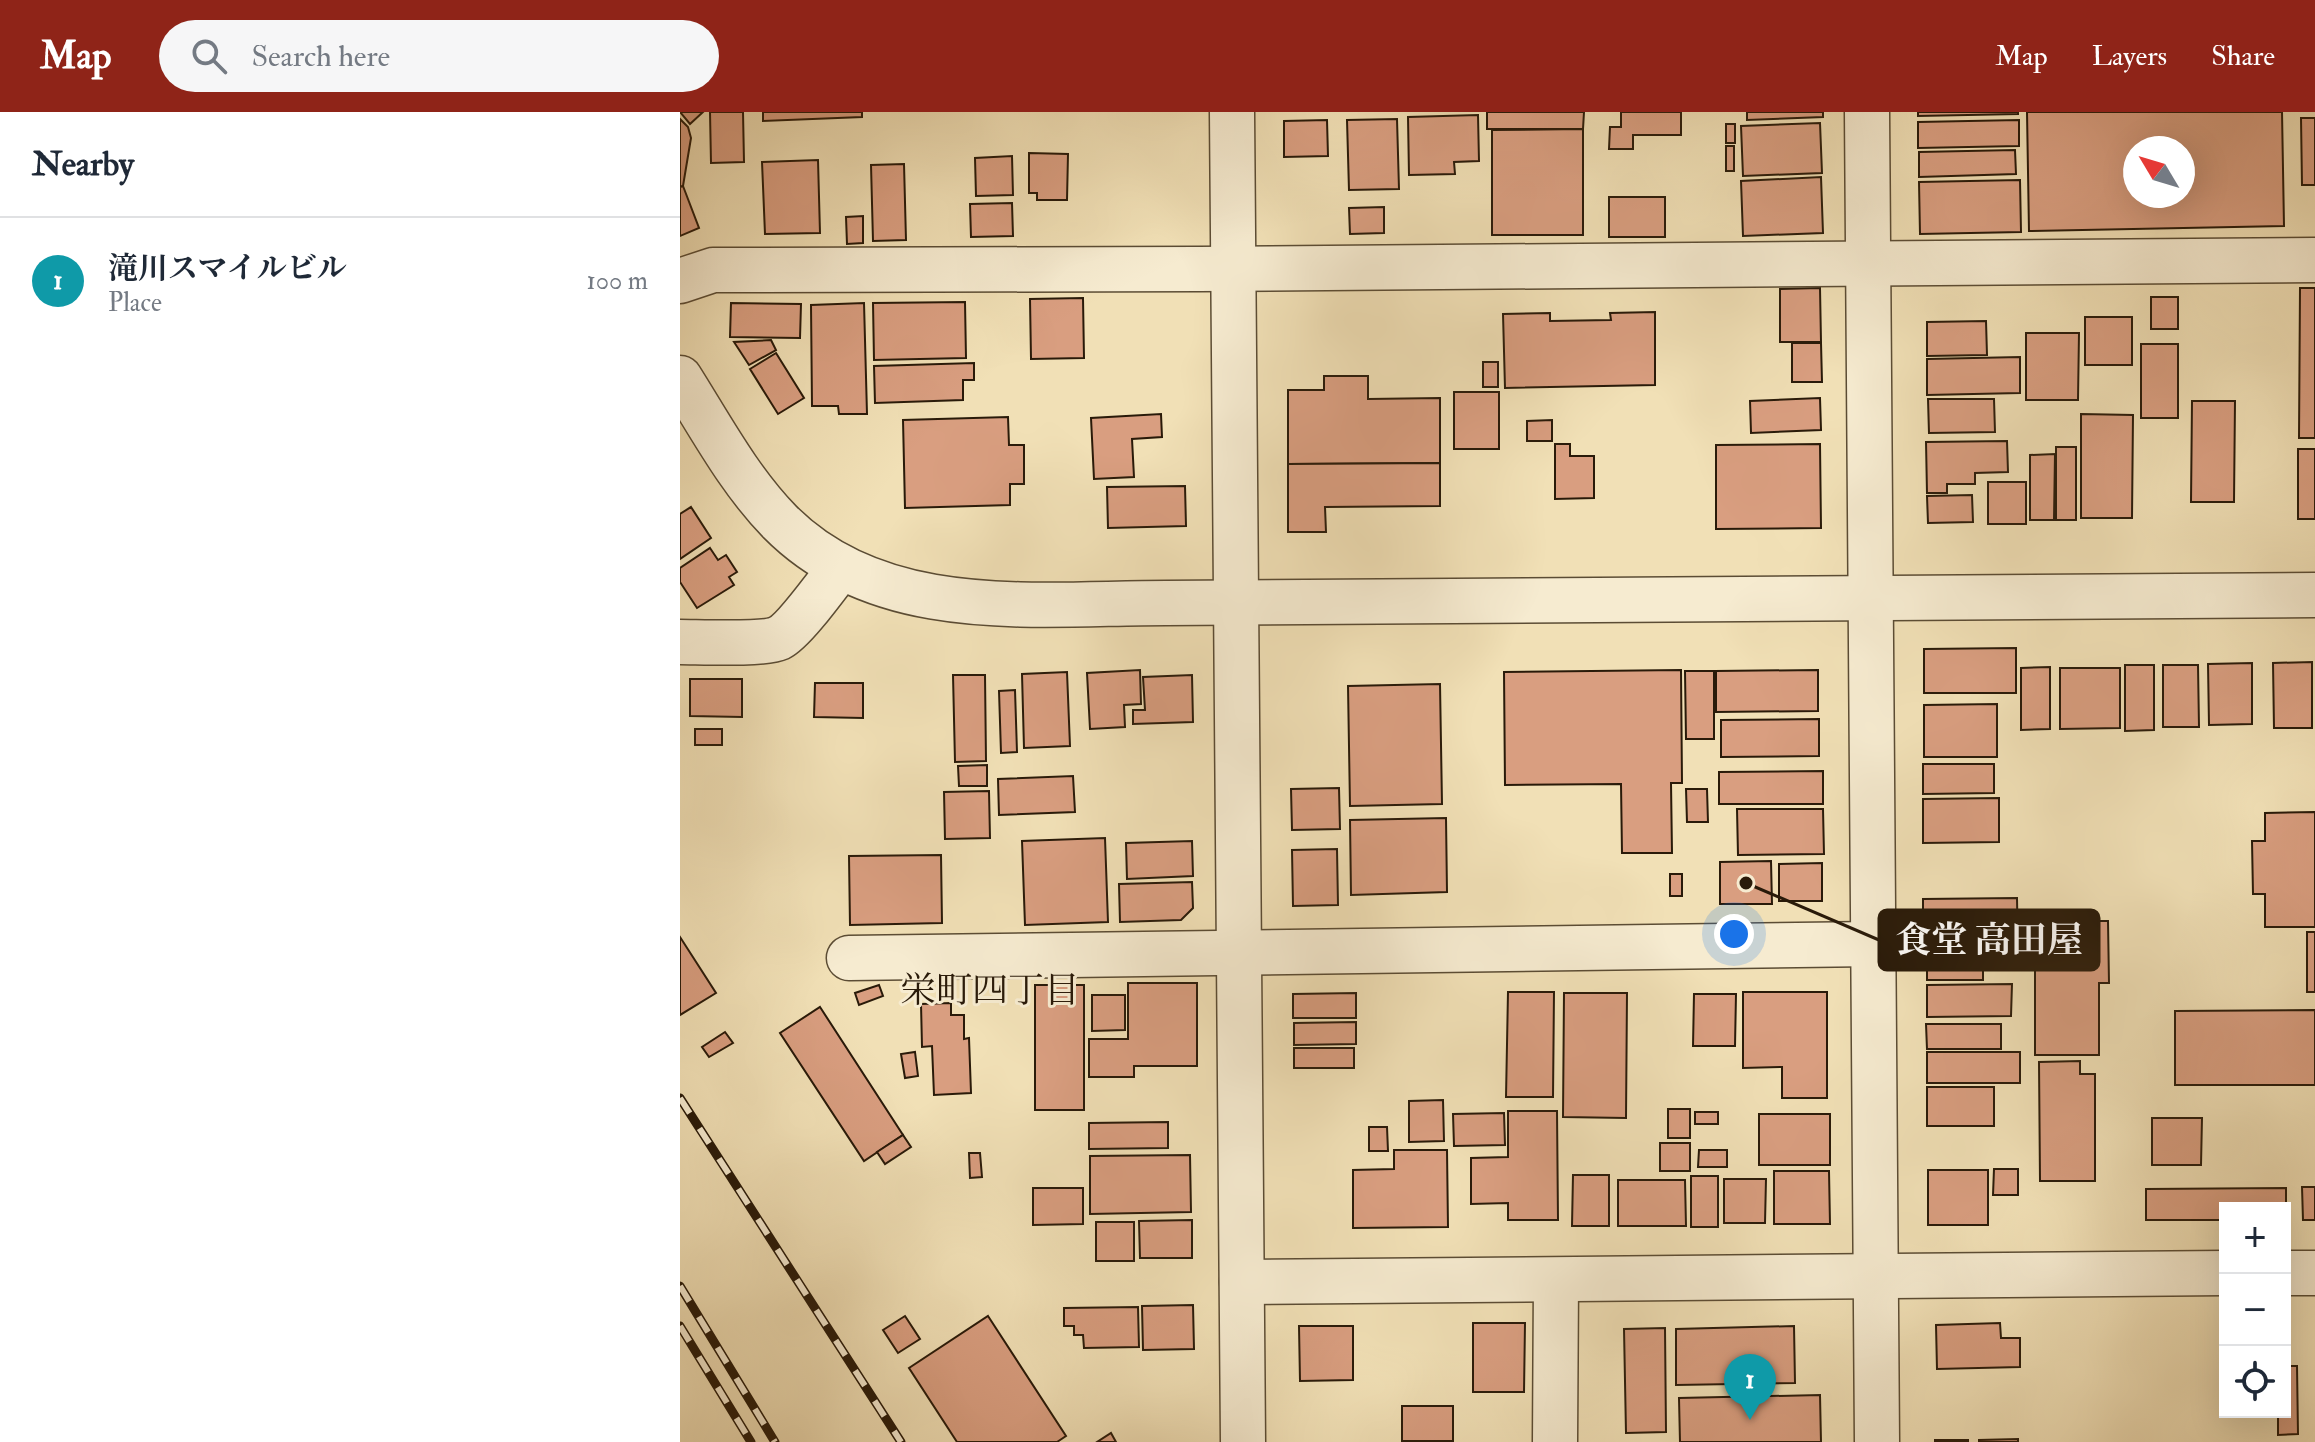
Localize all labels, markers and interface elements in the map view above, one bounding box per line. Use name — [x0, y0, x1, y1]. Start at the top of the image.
search box — [159, 20, 719, 92]
text: Map — [40, 32, 111, 80]
icon: search — [187, 34, 231, 78]
text: Search here — [251, 38, 390, 75]
text: Map — [1995, 39, 2048, 74]
text: Layers — [2092, 39, 2167, 74]
text: Share — [2211, 39, 2275, 74]
north arrow — [2123, 136, 2195, 208]
text: Nearby — [32, 143, 134, 186]
text: 滝川スマイルビル — [108, 250, 347, 287]
text: 1 — [53, 265, 63, 297]
text: 100 m — [587, 265, 648, 297]
text: Place — [108, 287, 162, 319]
callout: 食堂 高田屋 — [1879, 910, 2099, 970]
your location — [1714, 914, 1754, 954]
text: 食堂 高田屋 — [1895, 918, 2083, 963]
district label: 栄町四丁目 — [900, 968, 1080, 1013]
map controls — [2219, 1202, 2291, 1418]
button: + — [2219, 1202, 2291, 1274]
button: − — [2219, 1274, 2291, 1346]
button: locate — [2219, 1346, 2291, 1418]
pin: 1 — [1724, 1354, 1776, 1420]

